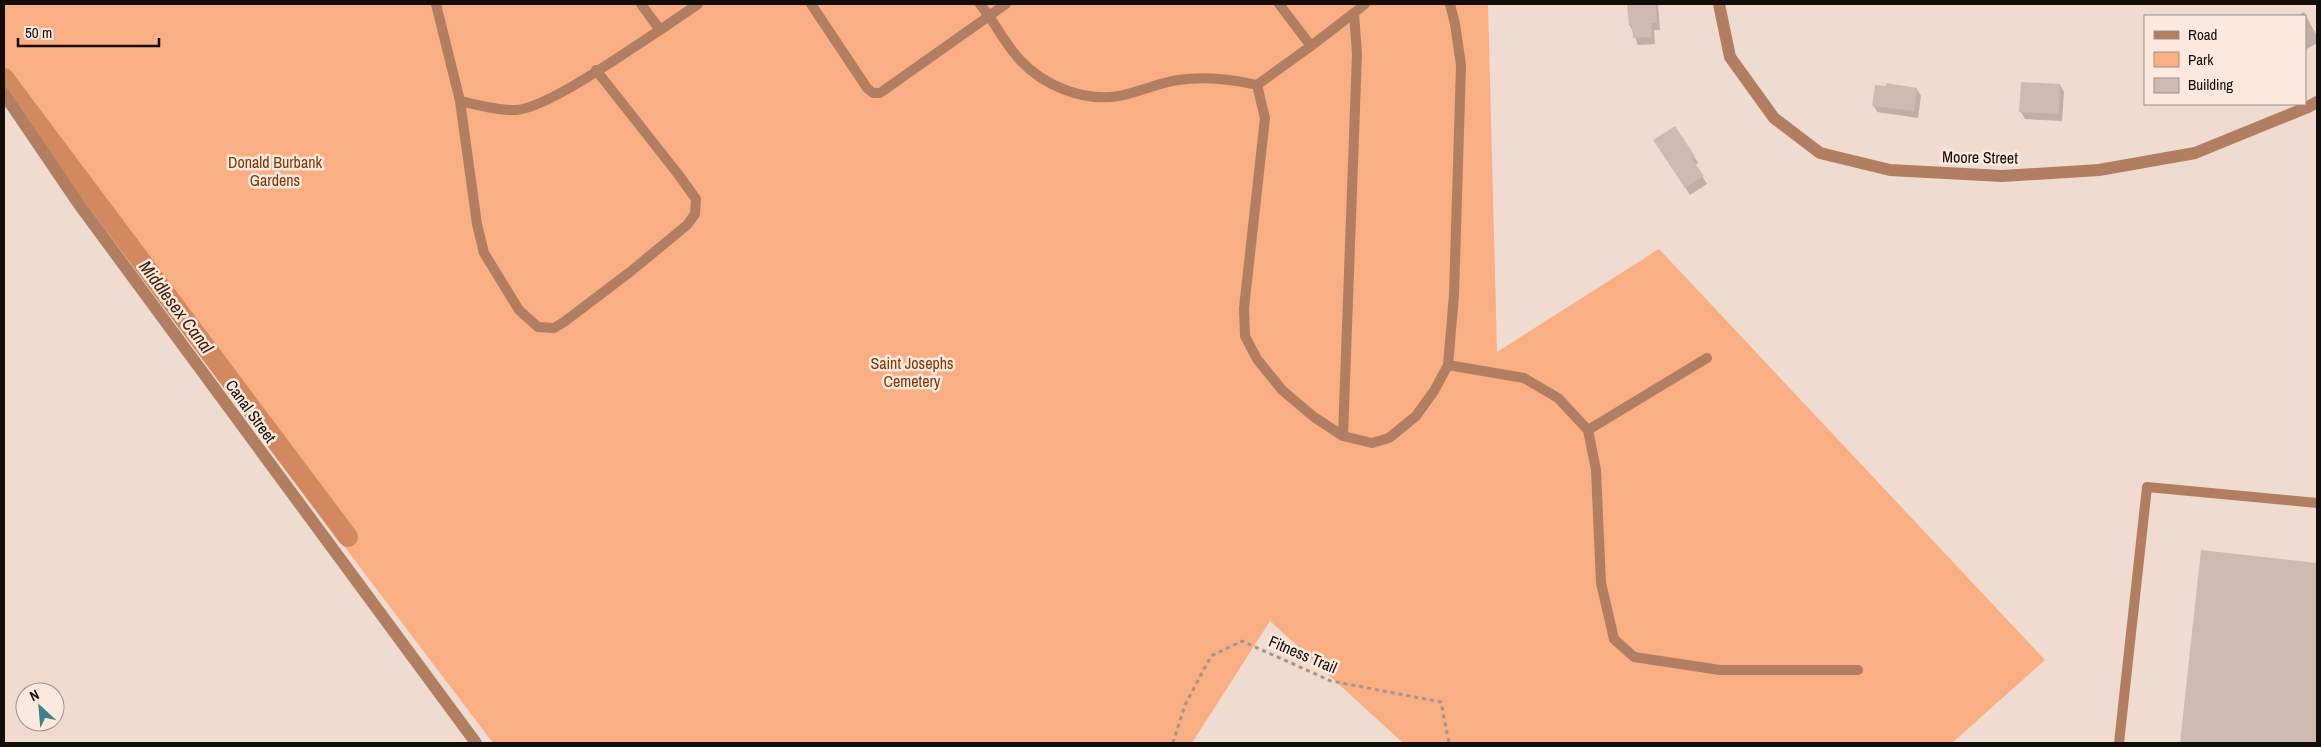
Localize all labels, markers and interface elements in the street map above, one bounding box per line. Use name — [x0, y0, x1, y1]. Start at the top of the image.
scale bar — [18, 15, 159, 47]
legend — [2144, 15, 2306, 105]
text: 50 m — [25, 22, 52, 43]
text: Road — [2188, 24, 2217, 45]
text: Park — [2188, 49, 2214, 70]
text: Building — [2188, 74, 2233, 95]
street label: Moore Street — [1942, 145, 2018, 169]
park label: Donald Burbank Gardens — [228, 151, 322, 191]
water label: Middlesex Canal — [133, 255, 220, 359]
park label: Saint Josephs Cemetery — [870, 352, 954, 392]
street label: Canal Street — [221, 375, 282, 447]
street label: Fitness Trail — [1265, 630, 1341, 678]
north arrow — [15, 682, 65, 732]
text: N — [27, 685, 42, 705]

